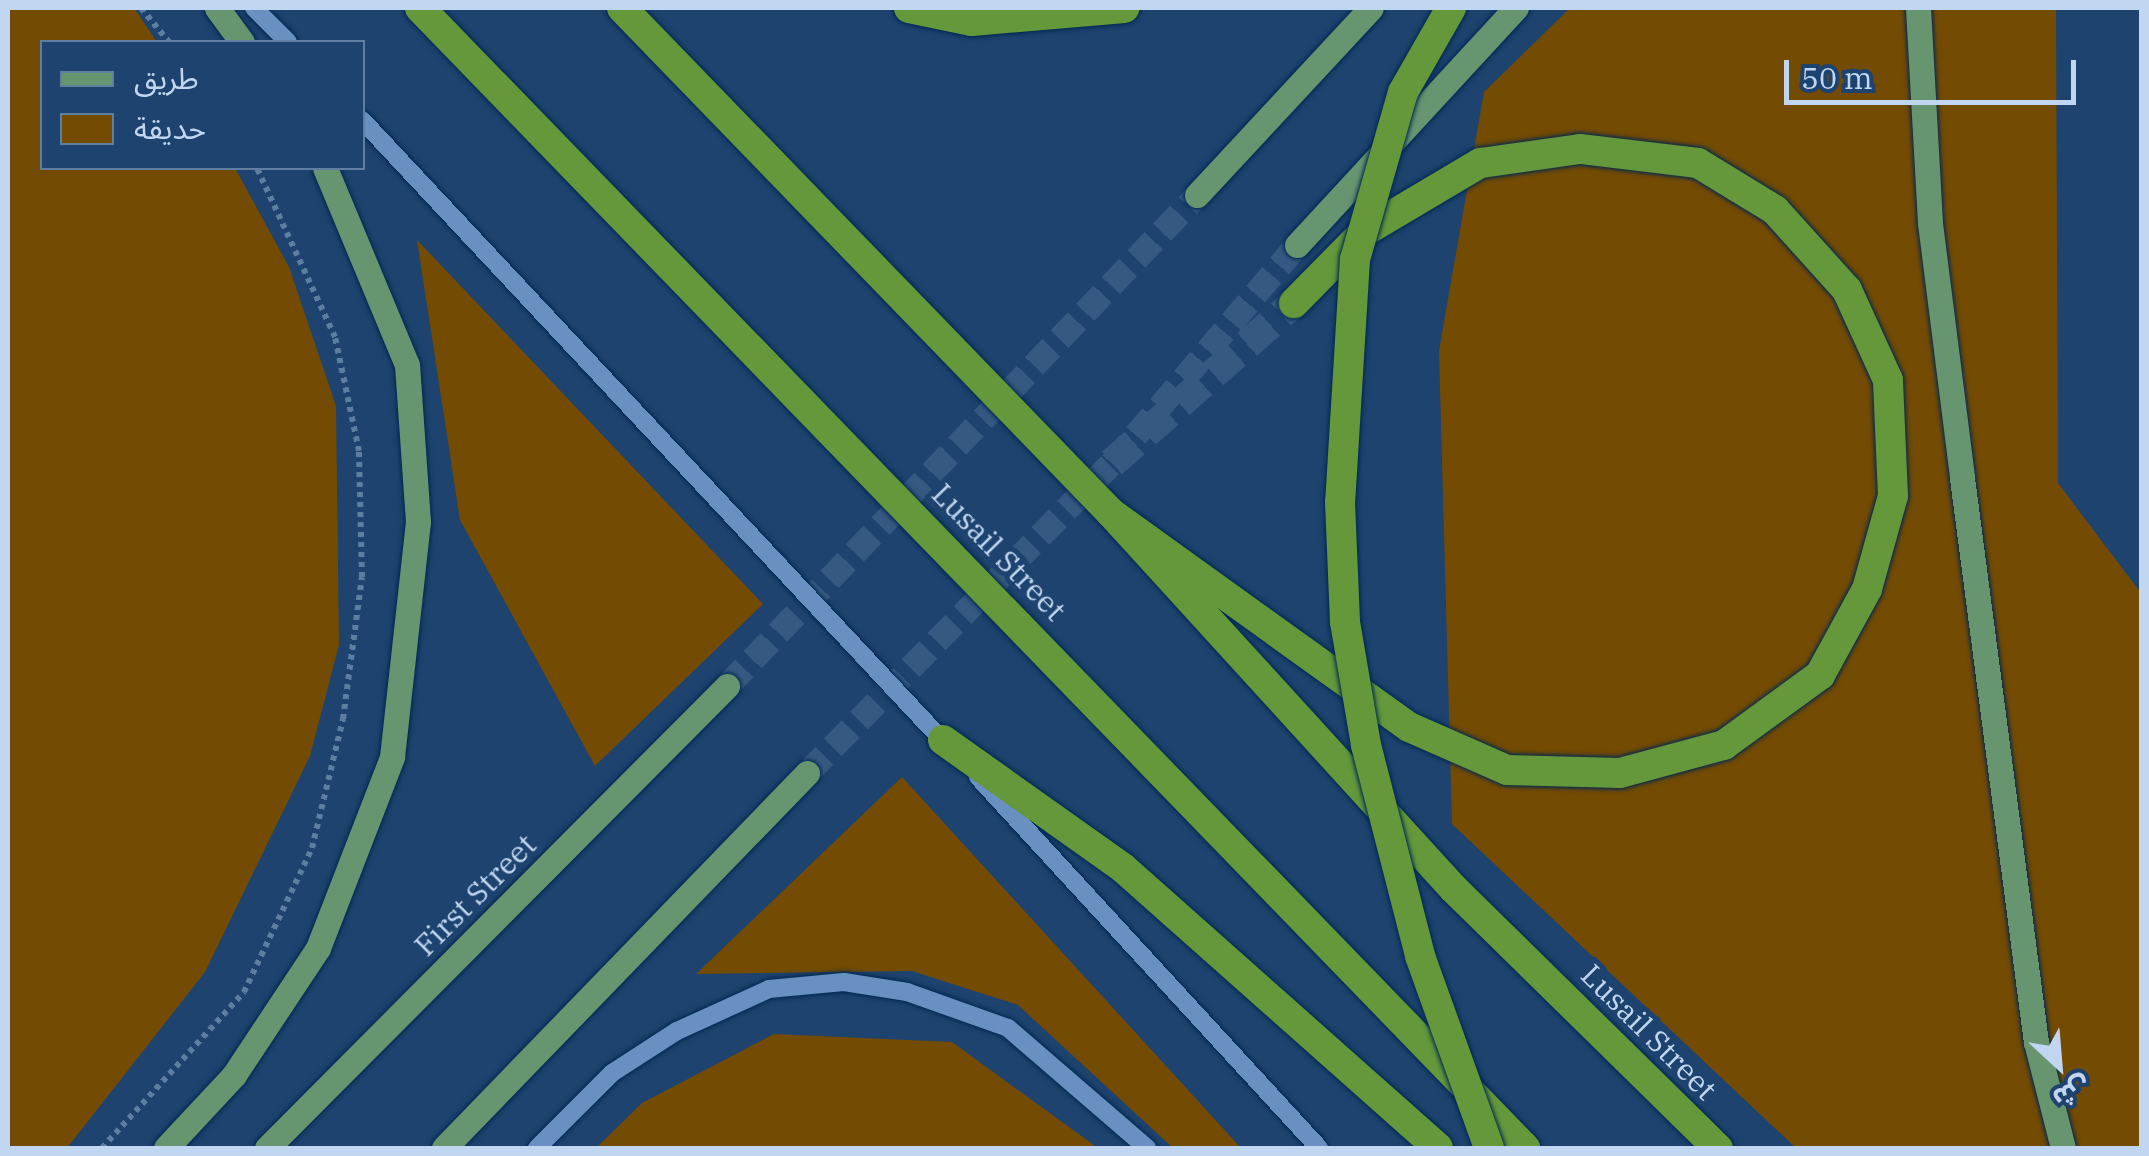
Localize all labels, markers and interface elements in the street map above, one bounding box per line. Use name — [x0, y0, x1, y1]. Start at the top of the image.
legend — [40, 40, 365, 170]
scale bar — [1789, 40, 2082, 102]
text: طريق — [134, 58, 199, 97]
text: 50 m — [1801, 58, 1873, 97]
text: حديقة — [134, 108, 206, 147]
street label: Lusail Street — [925, 476, 1073, 628]
street label: First Street — [407, 827, 543, 963]
street label: Lusail Street — [1574, 957, 1724, 1107]
north arrow — [2009, 1016, 2109, 1116]
text: ش — [2047, 1068, 2098, 1118]

